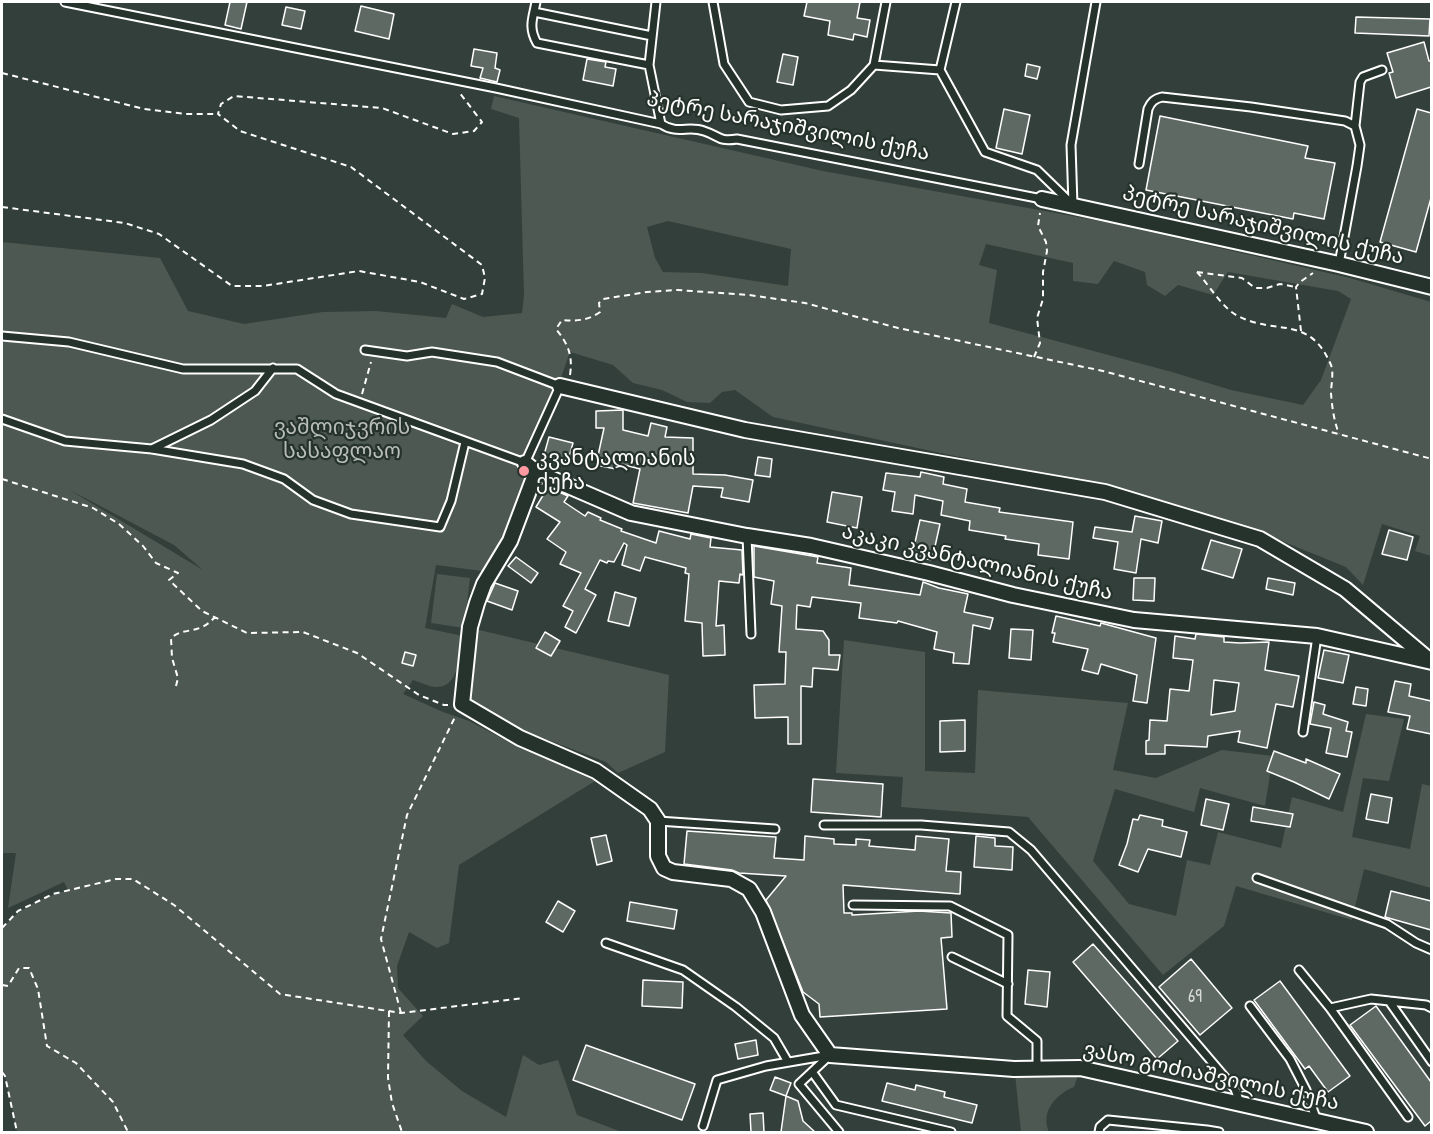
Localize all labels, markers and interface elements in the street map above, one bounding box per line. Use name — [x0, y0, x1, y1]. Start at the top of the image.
street label: პეტრე სარაჯიშვილის ქუჩა — [644, 87, 932, 167]
street label: პეტრე სარაჯიშვილის ქუჩა — [1120, 181, 1406, 271]
park label: ვაშლიჯვრის სასაფლაო — [274, 415, 410, 465]
place label: კვანტალიანის ქუჩა — [536, 446, 695, 496]
marker: კვანტალიანის ქუჩა — [517, 464, 531, 478]
street label: აკაკი კვანტალიანის ქუჩა — [839, 520, 1115, 606]
house number: 69 — [1188, 986, 1202, 1008]
street label: ვასო გოძიაშვილის ქუჩა — [1081, 1038, 1341, 1116]

